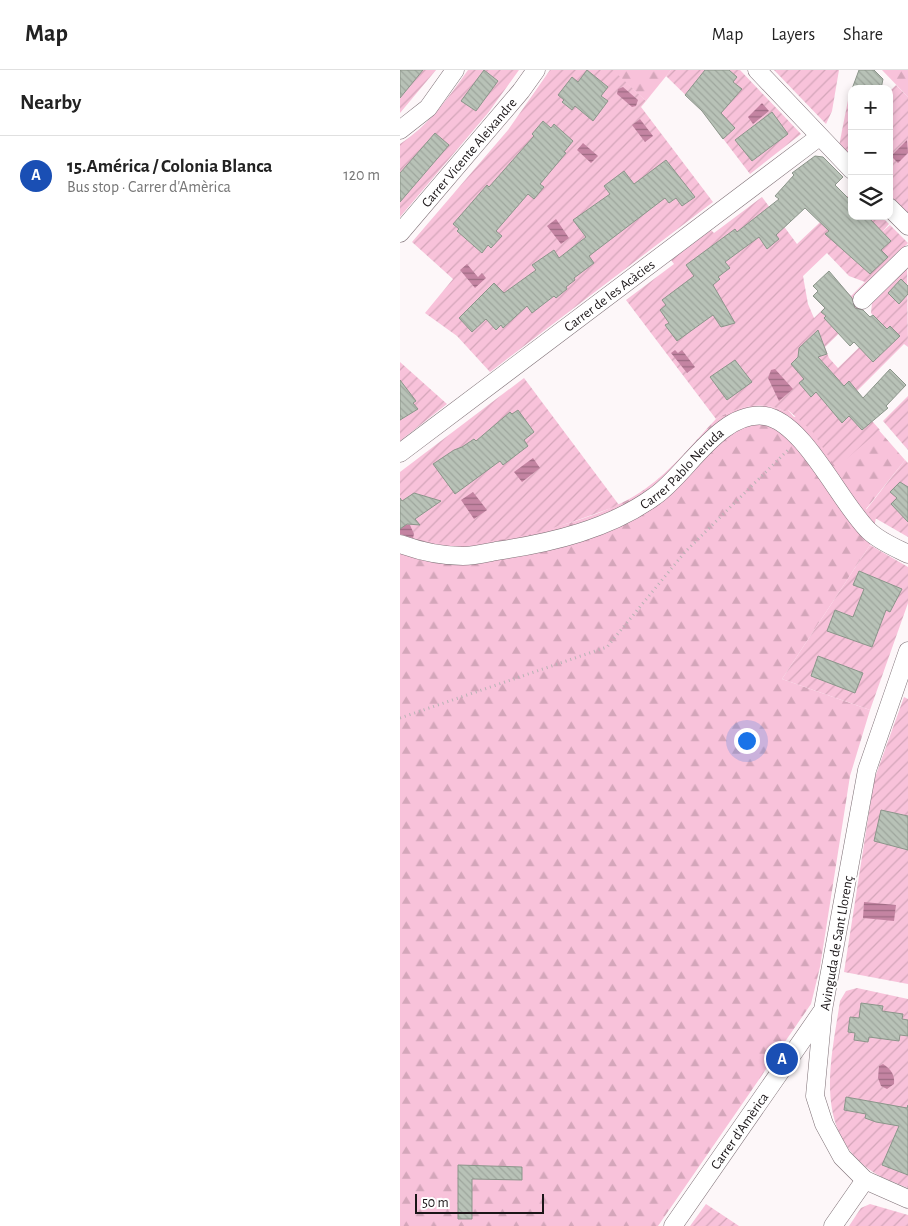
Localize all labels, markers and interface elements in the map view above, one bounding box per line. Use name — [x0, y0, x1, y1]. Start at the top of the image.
text: Map — [25, 22, 68, 46]
text: Map — [712, 26, 743, 44]
text: Layers — [771, 26, 815, 44]
text: Share — [843, 26, 883, 44]
map controls — [848, 85, 893, 220]
button: + — [848, 85, 893, 130]
text: Nearby — [20, 92, 81, 113]
street label: Carrer Vicente Aleixandre — [419, 96, 520, 210]
button: − — [848, 130, 893, 175]
text: 15.América / Colonia Blanca — [67, 157, 273, 176]
text: A — [31, 167, 41, 183]
text: 120 m — [343, 167, 380, 183]
button: layers — [848, 175, 893, 220]
text: Bus stop · Carrer d'Amèrica — [67, 179, 231, 195]
street label: Carrer de les Acàcies — [562, 257, 658, 335]
street label: Carrer Pablo Neruda — [638, 426, 727, 512]
your location — [734, 728, 760, 754]
street label: Avinguda de Sant Llorenç — [818, 874, 856, 1012]
pin: A — [766, 1040, 798, 1078]
street label: Carrer d'Amèrica — [709, 1090, 772, 1172]
scale bar — [415, 1191, 544, 1214]
text: 50 m — [422, 1196, 449, 1210]

